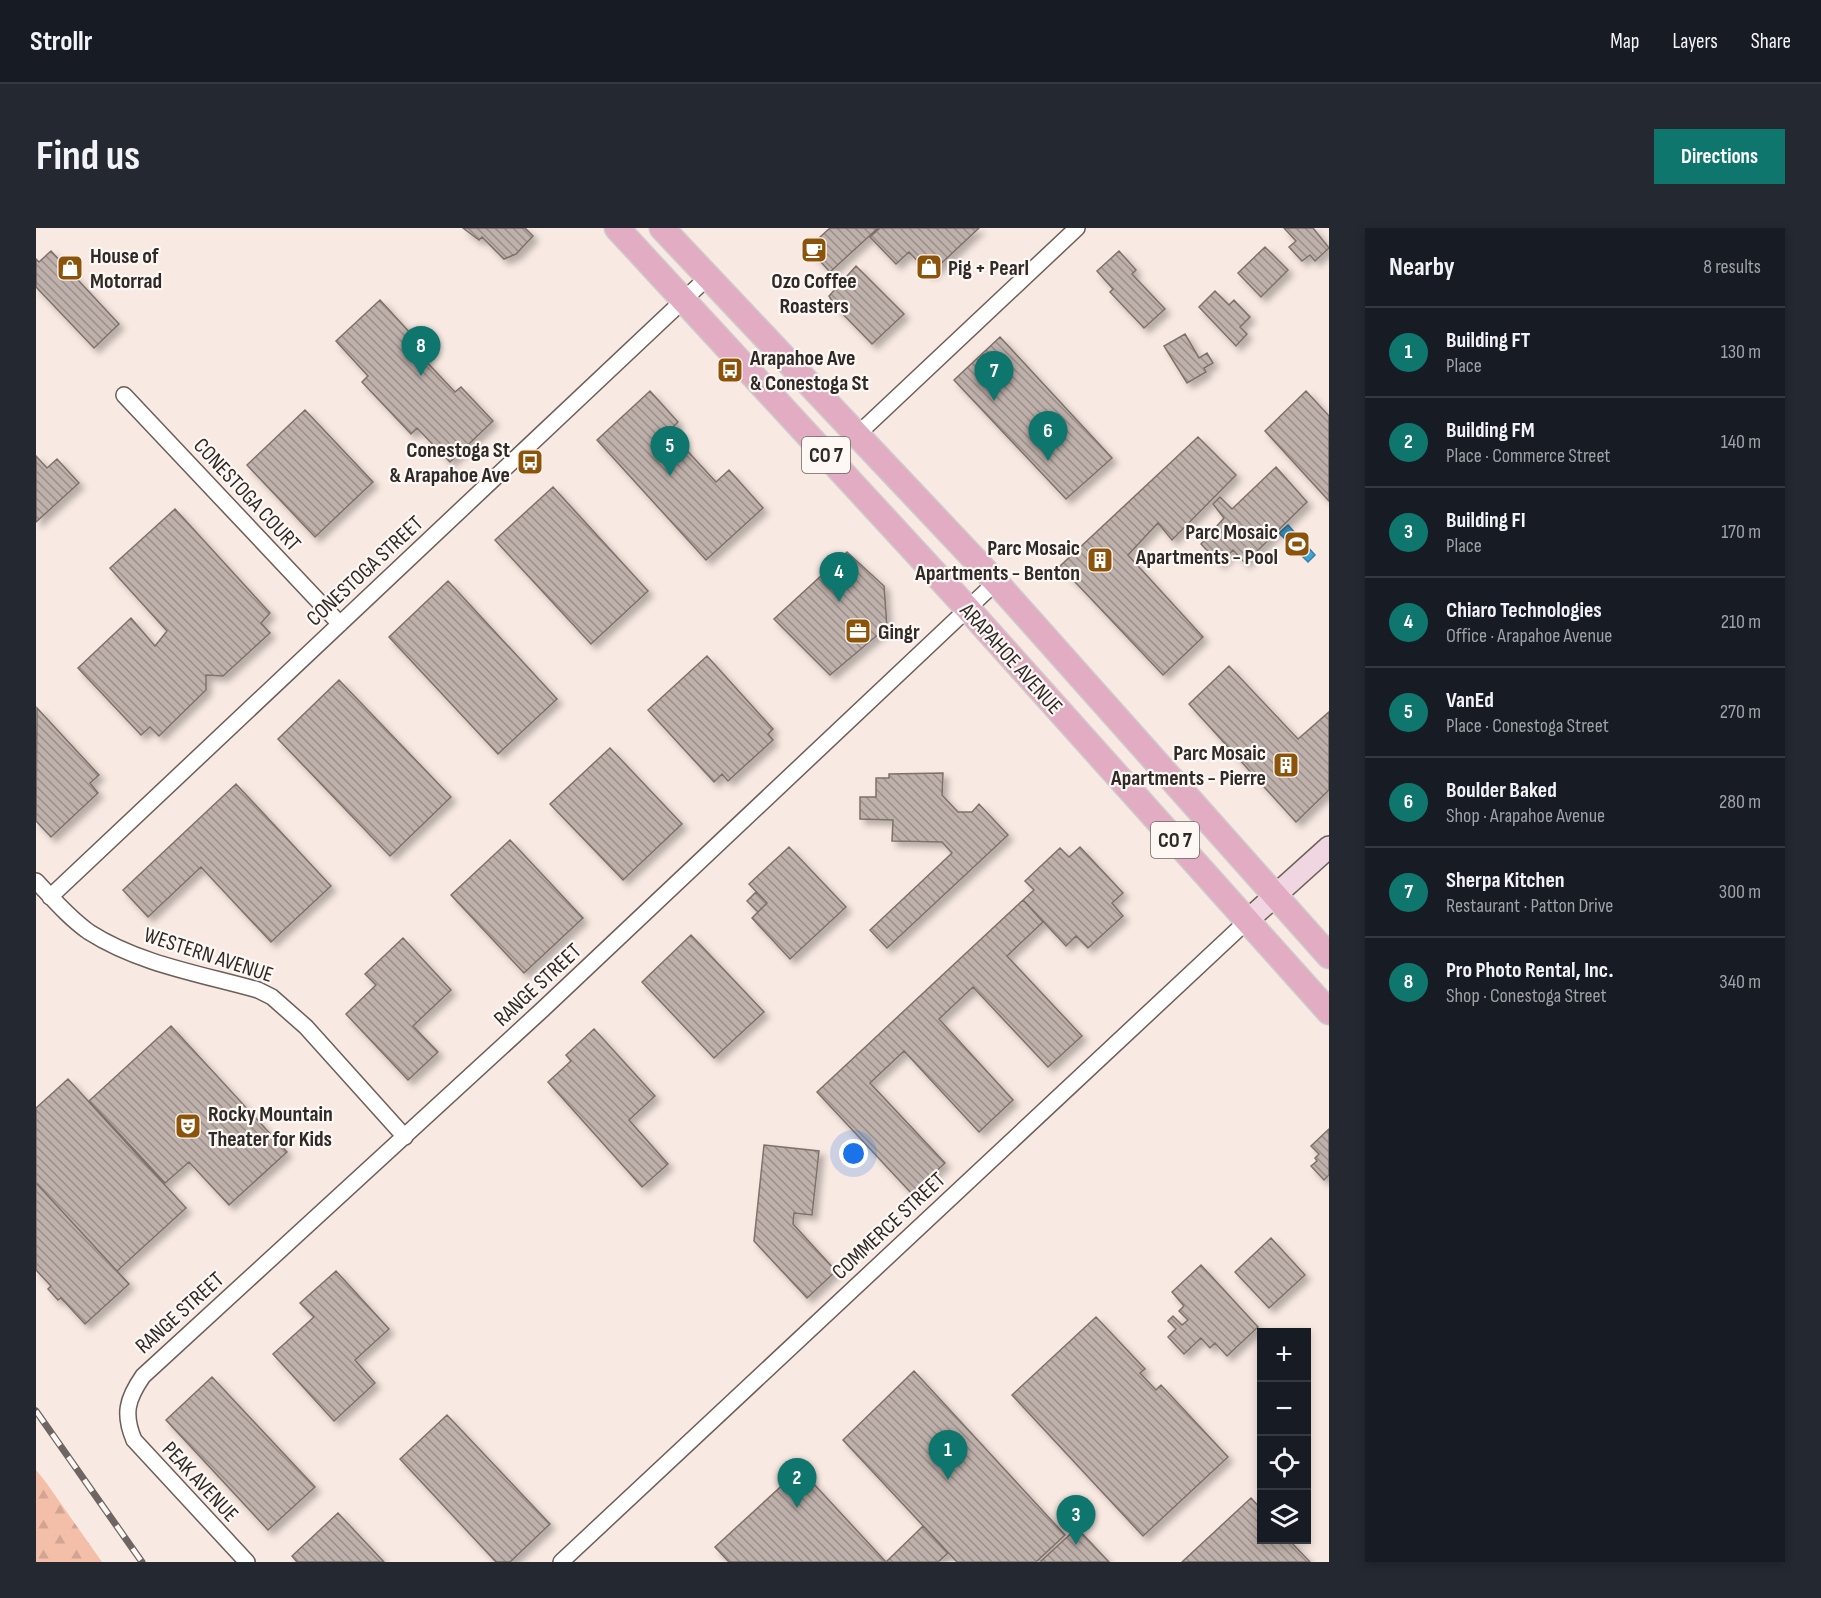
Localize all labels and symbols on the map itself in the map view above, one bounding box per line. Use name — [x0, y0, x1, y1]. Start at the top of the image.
cafe icon: Ozo Coffee Roasters — [799, 235, 829, 265]
place label: House of Motorrad — [90, 243, 162, 295]
shop icon: Pig + Pearl — [914, 252, 944, 282]
shop icon: House of Motorrad — [55, 253, 85, 283]
place label: Pig + Pearl — [948, 255, 1029, 282]
place label: Ozo Coffee Roasters — [771, 268, 857, 320]
pin: 8 — [402, 326, 440, 376]
place label: Arapahoe Ave & Conestoga St — [749, 345, 869, 397]
pin: 7 — [974, 352, 1014, 401]
bus stop icon: Arapahoe Ave & Conestoga St — [715, 355, 745, 385]
pin: 6 — [1028, 412, 1068, 461]
pin: 5 — [650, 426, 690, 476]
street label: CONESTOGA COURT — [187, 433, 306, 557]
place label: Conestoga St & Arapahoe Ave — [389, 437, 510, 489]
road number: CO 7 — [802, 437, 850, 473]
bus stop icon: Conestoga St & Arapahoe Ave — [515, 447, 545, 477]
street label: CONESTOGA STREET — [301, 510, 429, 632]
place label: Parc Mosaic Apartments - Pool — [1135, 519, 1278, 571]
sports icon: Parc Mosaic Apartments - Pool — [1282, 529, 1312, 559]
place label: Parc Mosaic Apartments - Benton — [914, 535, 1080, 587]
building icon: Parc Mosaic Apartments - Benton — [1085, 545, 1115, 575]
pin: 4 — [820, 552, 858, 602]
street label: ARAPAHOE AVENUE — [953, 597, 1068, 720]
office icon: Gingr — [843, 616, 873, 646]
place label: Gingr — [878, 619, 920, 646]
place label: Parc Mosaic Apartments - Pierre — [1110, 740, 1266, 792]
building icon: Parc Mosaic Apartments - Pierre — [1271, 750, 1301, 780]
road number: CO 7 — [1151, 822, 1199, 858]
street label: WESTERN AVENUE — [140, 922, 277, 989]
street label: RANGE STREET — [489, 938, 587, 1032]
place label: Rocky Mountain Theater for Kids — [208, 1101, 333, 1153]
theatre icon: Rocky Mountain Theater for Kids — [173, 1111, 203, 1141]
your location — [839, 1139, 868, 1168]
street label: COMMERCE STREET — [827, 1167, 951, 1286]
street label: RANGE STREET — [130, 1266, 230, 1360]
pin: 1 — [928, 1430, 968, 1480]
street label: PEAK AVENUE — [156, 1436, 244, 1528]
pin: 2 — [778, 1458, 816, 1508]
pin: 3 — [1056, 1496, 1096, 1545]

